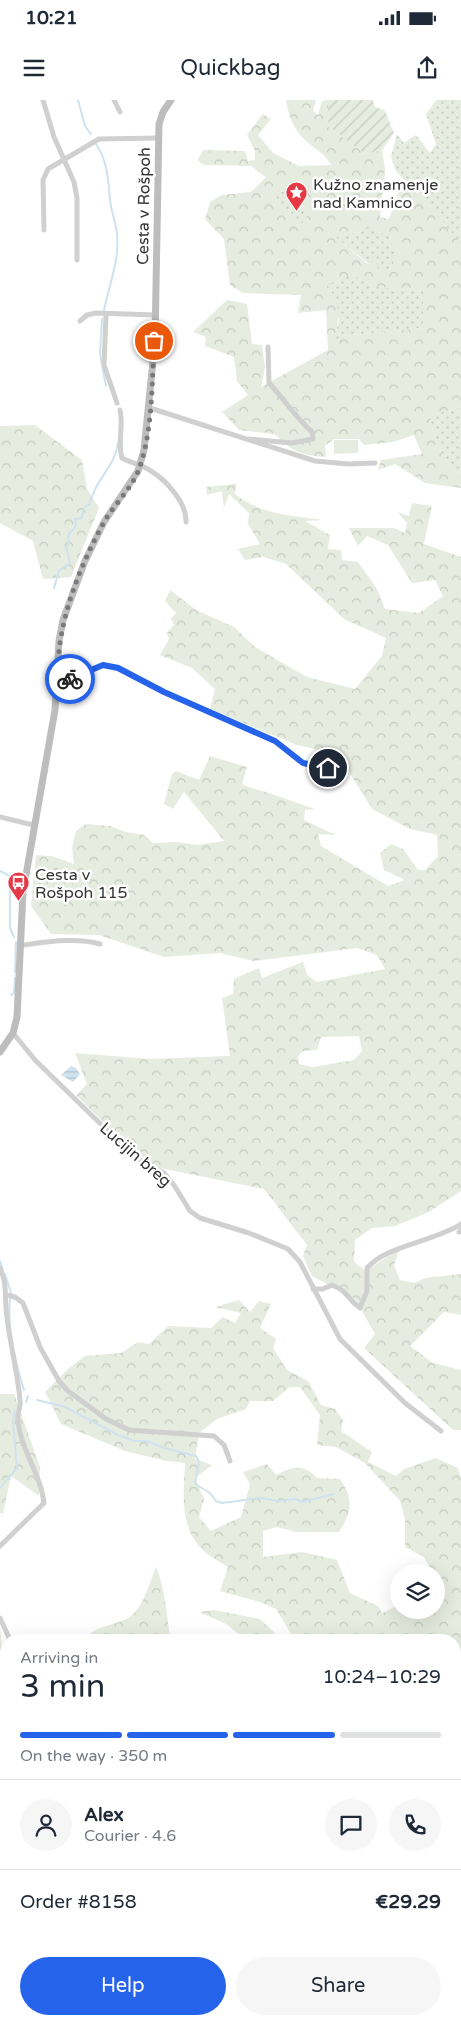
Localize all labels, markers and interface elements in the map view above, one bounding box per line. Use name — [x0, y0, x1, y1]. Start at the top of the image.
text: 10:21 — [25, 7, 78, 29]
icon: menu — [20, 54, 48, 82]
icon: share — [413, 54, 441, 82]
text: Quickbag — [180, 55, 281, 81]
street label: Cesta v Rošpoh — [133, 147, 155, 265]
place label: Kužno znamenje nad Kamnico — [313, 175, 438, 213]
place icon: Kužno znamenje nad Kamnico — [285, 181, 309, 212]
pin — [133, 320, 175, 362]
icon: bag — [140, 327, 168, 355]
courier — [45, 654, 95, 704]
icon: bike — [56, 665, 84, 693]
pin — [307, 747, 349, 789]
icon: home — [314, 754, 342, 782]
place label: Cesta v Rošpoh 115 — [35, 865, 128, 903]
bus stop icon: Cesta v Rošpoh 115 — [7, 871, 31, 902]
street label: Lucijin breg — [95, 1118, 175, 1191]
map controls — [390, 1564, 445, 1619]
button: layers — [390, 1564, 445, 1619]
text: Arriving in — [20, 1648, 98, 1668]
text: 10:24–10:29 — [322, 1666, 441, 1688]
text: 3 min — [20, 1668, 105, 1706]
text: On the way · 350 m — [20, 1746, 167, 1766]
button: person — [20, 1799, 72, 1851]
button: chat — [325, 1799, 377, 1851]
button: phone — [389, 1799, 441, 1851]
text: Alex — [84, 1804, 124, 1826]
text: Courier · 4.6 — [84, 1826, 176, 1846]
text: Order #8158 — [20, 1891, 137, 1913]
text: €29.29 — [375, 1891, 441, 1913]
button: Help — [20, 1957, 226, 2015]
button: Share — [236, 1957, 441, 2015]

